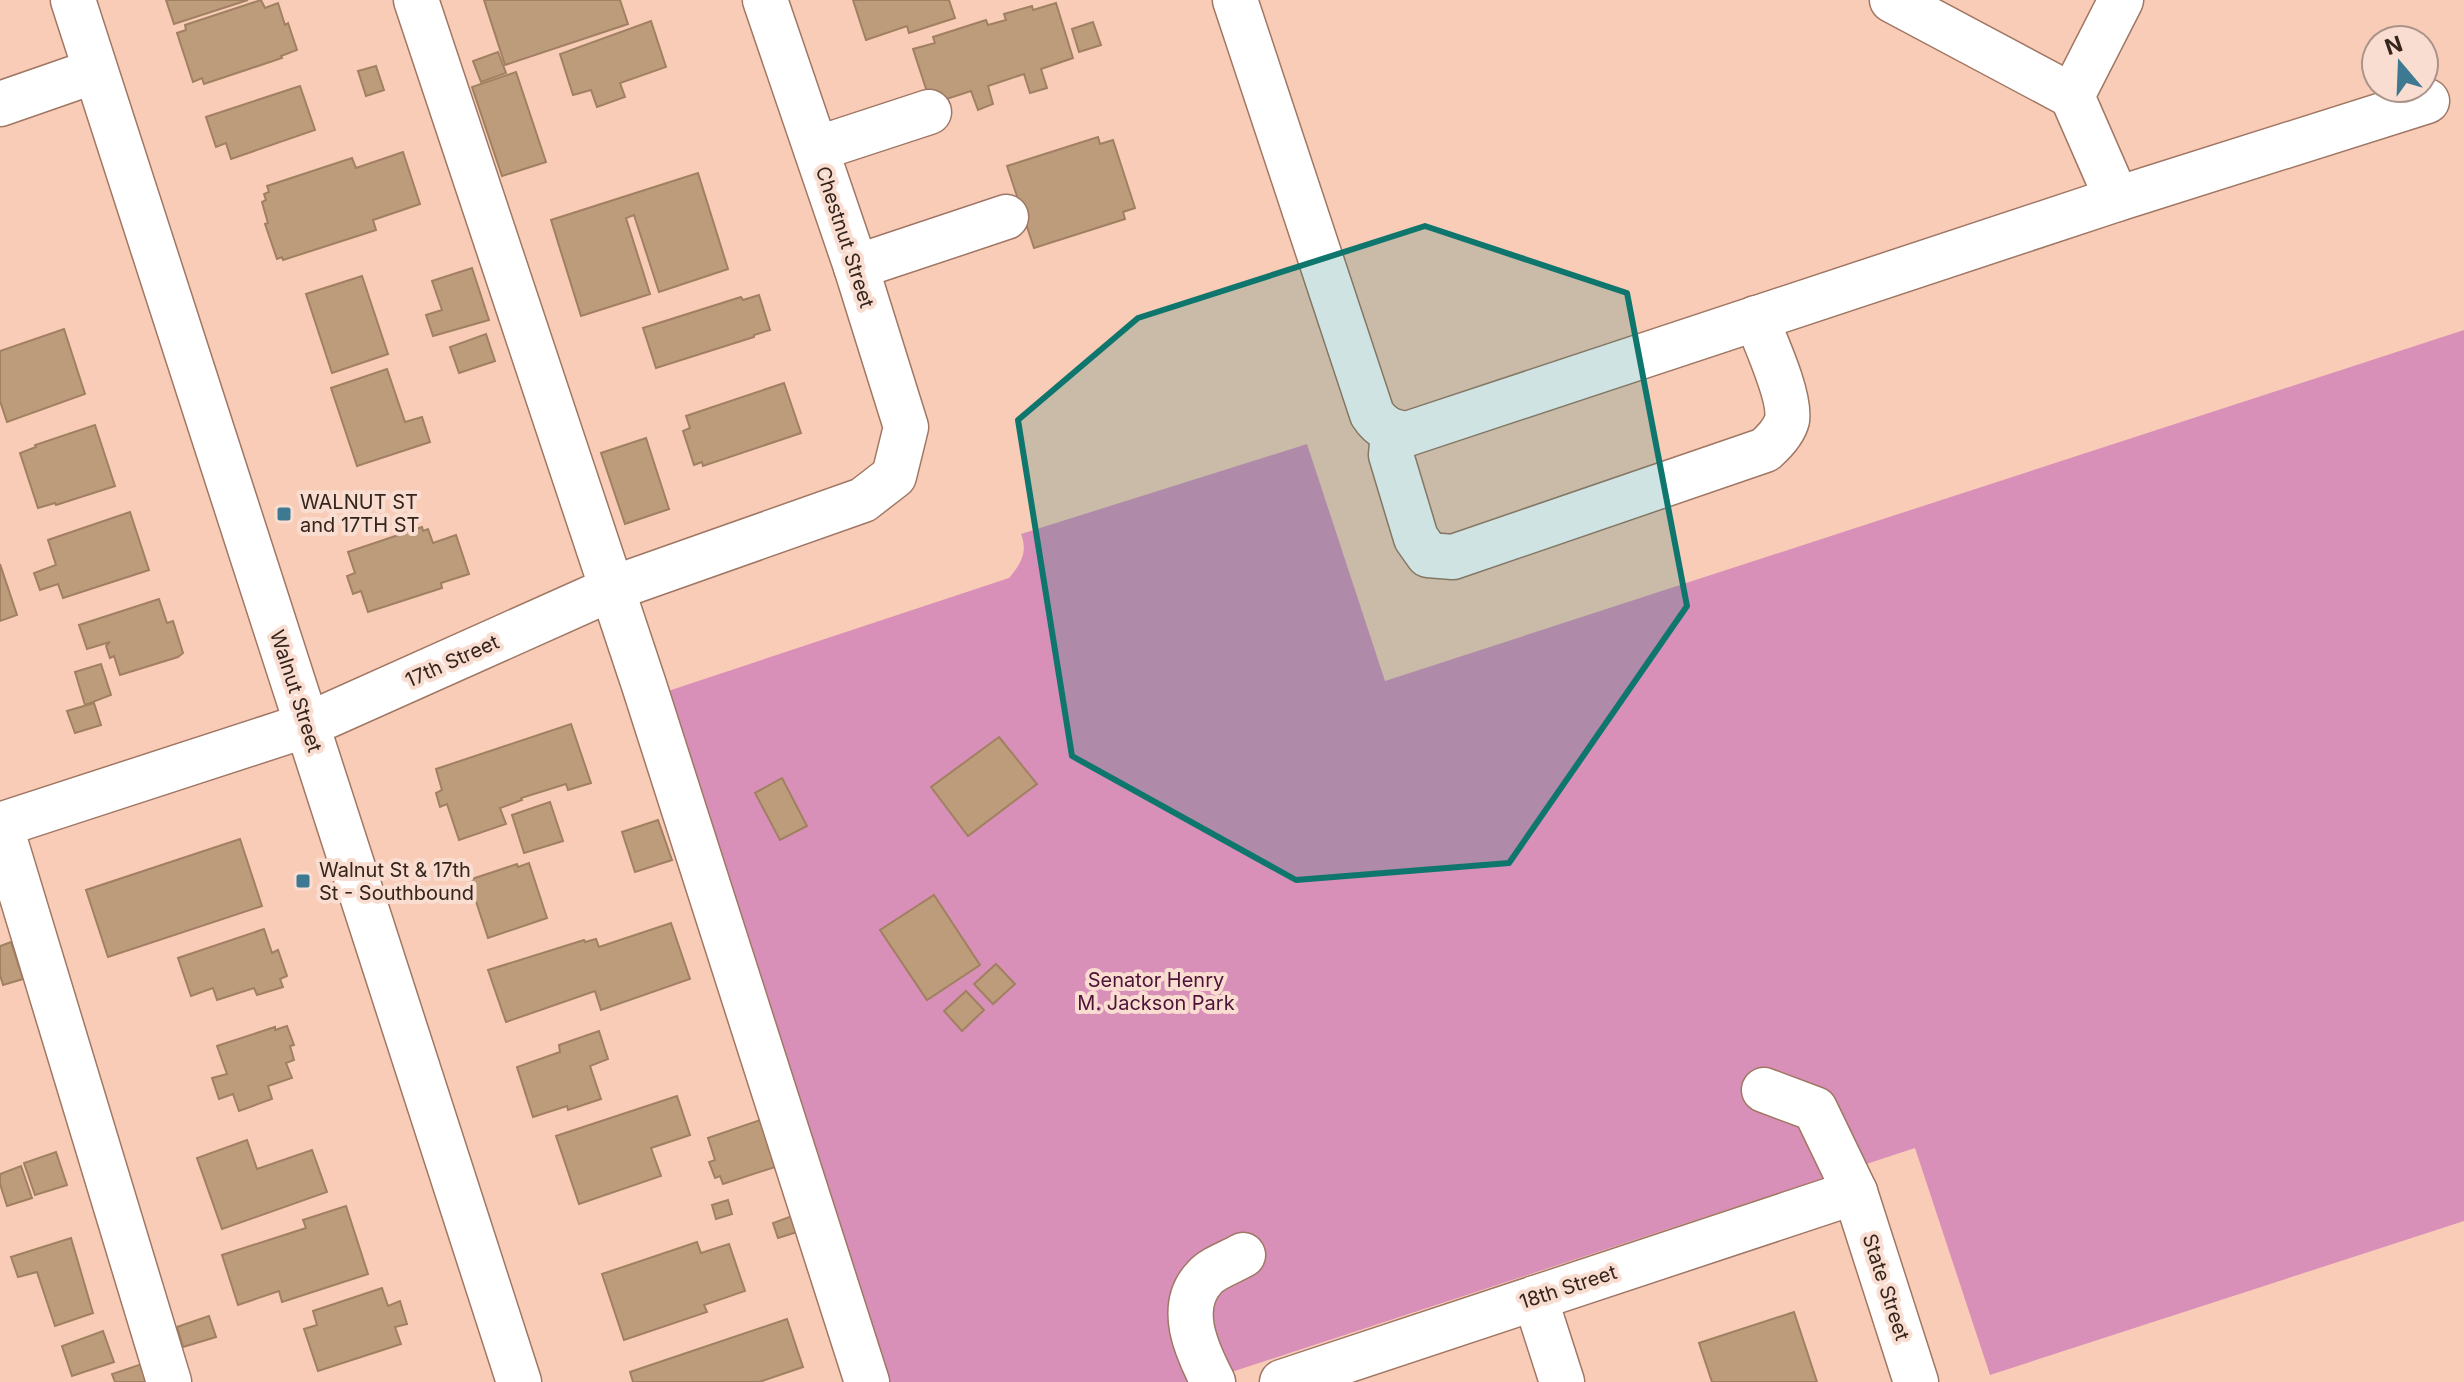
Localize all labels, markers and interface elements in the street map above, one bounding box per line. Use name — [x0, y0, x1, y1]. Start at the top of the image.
north arrow — [2360, 24, 2440, 104]
text: N — [2381, 30, 2406, 60]
street label: Chestnut Street — [811, 163, 879, 311]
place label: WALNUT ST and 17TH ST — [300, 490, 420, 537]
marker: WALNUT ST and 17TH ST — [275, 505, 293, 523]
street label: Walnut Street — [265, 627, 327, 756]
street label: 17th Street — [401, 630, 503, 692]
place label: Walnut St & 17th St - Southbound — [319, 858, 474, 905]
marker: Walnut St & 17th St - Southbound — [294, 872, 312, 890]
park label: Senator Henry M. Jackson Park — [1077, 968, 1235, 1015]
street label: State Street — [1857, 1231, 1915, 1344]
street label: 18th Street — [1516, 1260, 1620, 1314]

